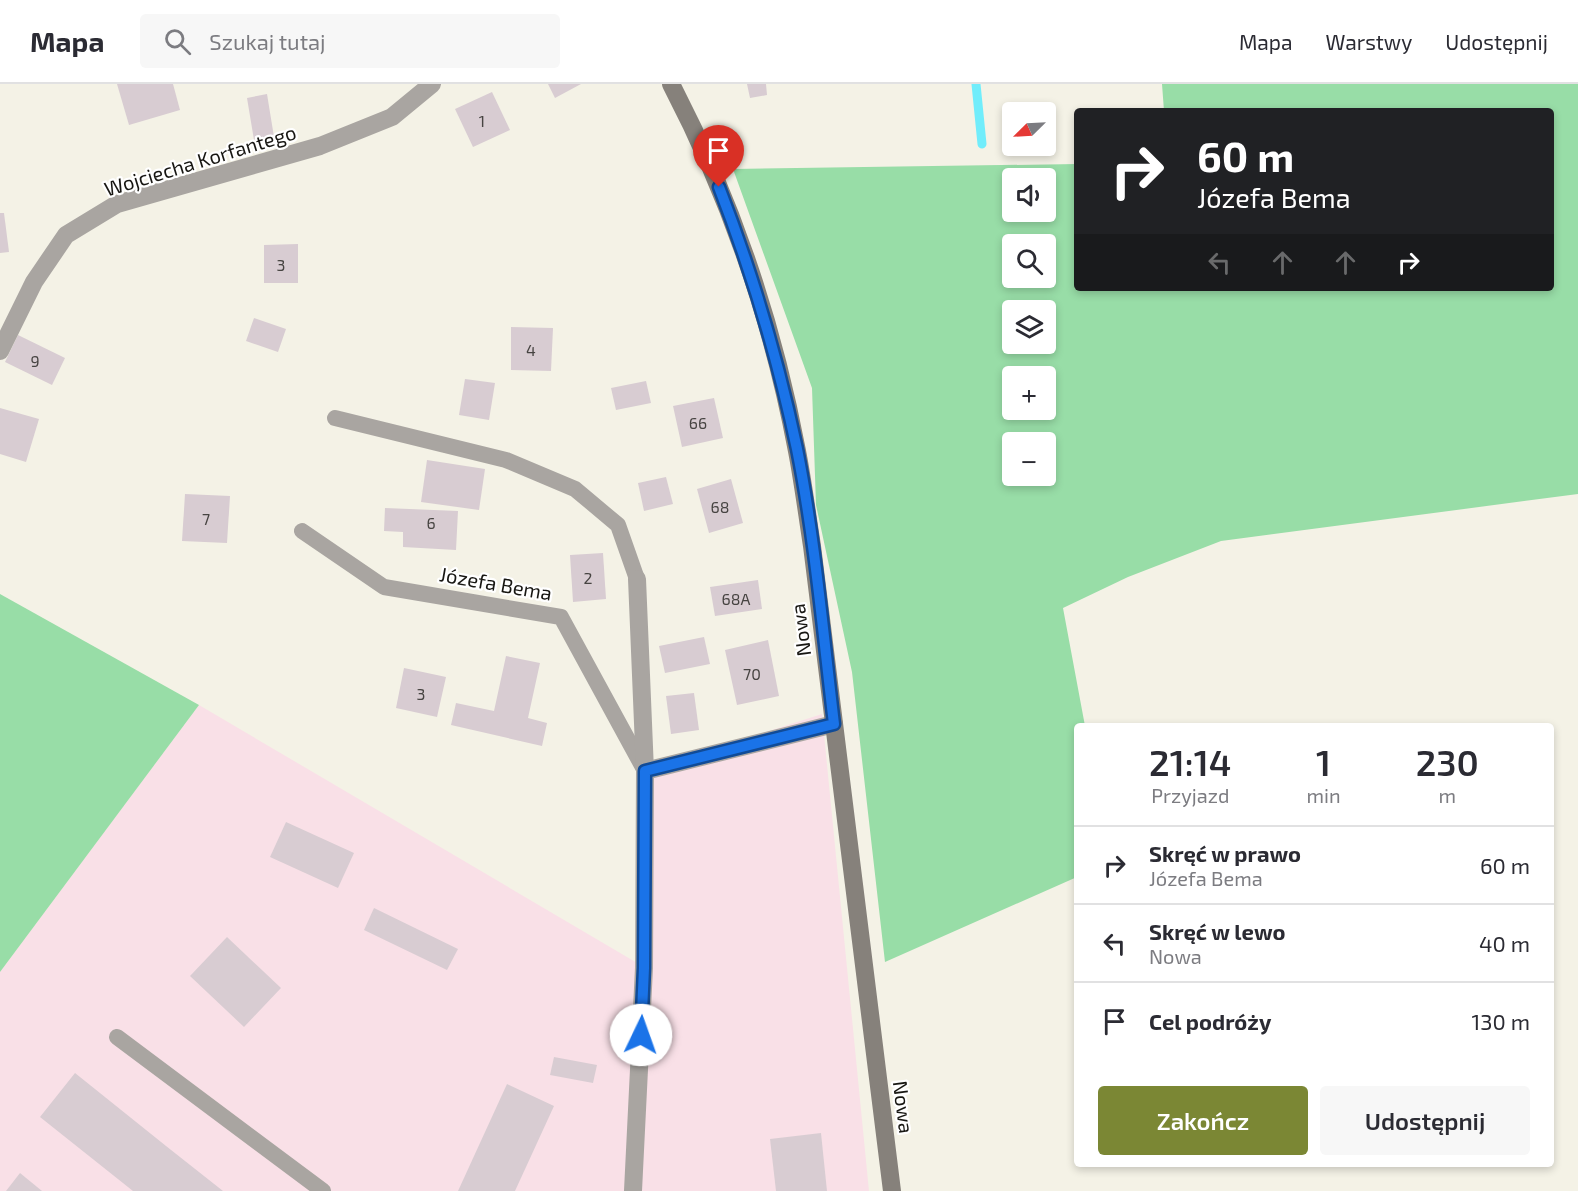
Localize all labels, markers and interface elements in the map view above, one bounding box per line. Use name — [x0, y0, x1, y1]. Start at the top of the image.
search box — [140, 14, 560, 68]
text: Mapa — [30, 24, 104, 58]
icon: search — [161, 25, 194, 58]
text: Szukaj tutaj — [209, 28, 326, 54]
text: Mapa — [1239, 29, 1293, 54]
text: Warstwy — [1326, 29, 1412, 54]
text: Udostępnij — [1445, 29, 1548, 54]
north arrow — [1002, 102, 1056, 156]
map controls — [1002, 102, 1056, 486]
house number: 1 — [479, 111, 485, 130]
street label: Wojciecha Korfantego — [101, 119, 299, 201]
pin — [693, 125, 744, 187]
text: 60 m — [1197, 130, 1294, 180]
icon: right — [1098, 132, 1176, 210]
icon: arrive — [702, 134, 735, 167]
button: sound — [1002, 168, 1056, 222]
text: Józefa Bema — [1197, 181, 1351, 213]
button: search — [1002, 234, 1056, 288]
icon: left — [1203, 246, 1236, 279]
icon: ahead — [1266, 246, 1299, 279]
icon: ahead — [1329, 246, 1362, 279]
icon: right — [1392, 246, 1425, 279]
house number: 3 — [277, 255, 285, 274]
button: layers — [1002, 300, 1056, 354]
house number: 4 — [526, 340, 536, 359]
house number: 9 — [30, 351, 40, 370]
button: + — [1002, 366, 1056, 420]
house number: 66 — [689, 413, 707, 432]
button: − — [1002, 432, 1056, 486]
house number: 68 — [711, 497, 729, 516]
house number: 7 — [202, 509, 210, 528]
house number: 6 — [426, 513, 436, 532]
street label: Józefa Bema — [438, 561, 554, 605]
house number: 2 — [584, 568, 593, 587]
house number: 68A — [722, 589, 750, 608]
street label: Nowa — [785, 602, 815, 658]
house number: 70 — [743, 664, 761, 683]
house number: 3 — [417, 684, 425, 703]
text: 21:14 — [1149, 740, 1231, 783]
text: 1 — [1316, 740, 1331, 783]
text: 230 — [1416, 740, 1479, 783]
text: Przyjazd — [1151, 783, 1229, 807]
text: min — [1306, 783, 1341, 807]
text: m — [1439, 783, 1456, 807]
text: Skręć w prawo — [1149, 840, 1301, 866]
icon: right — [1098, 849, 1131, 882]
text: 60 m — [1480, 852, 1530, 878]
text: Józefa Bema — [1149, 866, 1263, 890]
text: Skręć w lewo — [1149, 918, 1286, 944]
icon: left — [1098, 927, 1131, 960]
text: 40 m — [1479, 930, 1530, 956]
text: Nowa — [1149, 944, 1202, 968]
position arrow — [609, 1003, 673, 1067]
icon: arrive — [1098, 1005, 1131, 1038]
text: Cel podróży — [1149, 1008, 1271, 1034]
text: 130 m — [1472, 1008, 1530, 1034]
street label: Nowa — [889, 1079, 919, 1135]
button: Zakończ — [1098, 1086, 1308, 1155]
button: Udostępnij — [1320, 1086, 1530, 1155]

